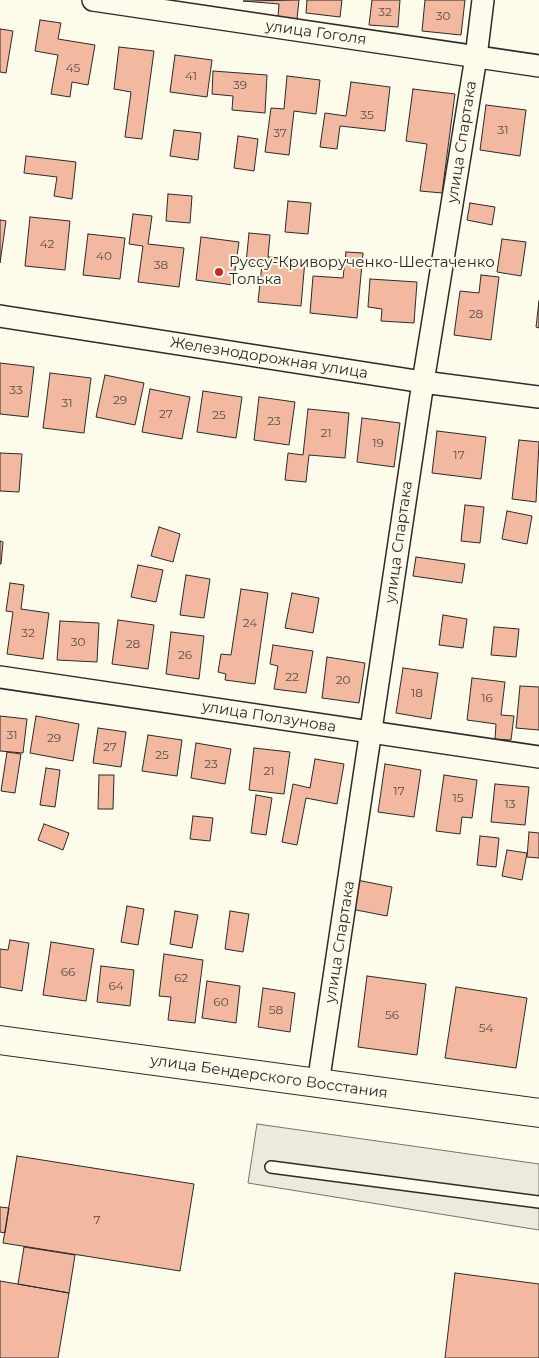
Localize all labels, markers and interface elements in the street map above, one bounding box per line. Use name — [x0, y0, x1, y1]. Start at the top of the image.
house number: 32 — [378, 5, 392, 19]
house number: 30 — [436, 9, 450, 23]
street label: улица Гоголя — [264, 17, 368, 49]
house number: 45 — [66, 61, 80, 75]
house number: 41 — [185, 69, 197, 83]
house number: 39 — [233, 78, 247, 92]
street label: улица Спартака — [443, 80, 481, 204]
house number: 35 — [360, 108, 374, 122]
house number: 31 — [497, 123, 509, 137]
house number: 37 — [273, 126, 287, 140]
house number: 42 — [40, 237, 54, 251]
house number: 40 — [96, 249, 112, 263]
place label: Руссу-Криворученко-Шестаченко Толька — [229, 254, 495, 289]
house number: 38 — [154, 258, 168, 272]
marker: Руссу-Криворученко-Шестаченко Толька — [213, 266, 225, 278]
house number: 28 — [469, 307, 483, 321]
street label: Железнодорожная улица — [169, 333, 369, 383]
house number: 33 — [9, 383, 23, 397]
house number: 29 — [113, 393, 127, 407]
house number: 31 — [61, 396, 73, 410]
house number: 27 — [159, 407, 173, 421]
house number: 25 — [212, 408, 226, 422]
house number: 23 — [267, 414, 281, 428]
house number: 21 — [320, 426, 332, 440]
house number: 19 — [372, 436, 384, 450]
house number: 17 — [453, 448, 465, 462]
street label: улица Спартака — [381, 480, 417, 604]
house number: 24 — [243, 616, 257, 630]
house number: 32 — [21, 626, 35, 640]
house number: 30 — [71, 635, 85, 649]
house number: 28 — [126, 637, 140, 651]
house number: 26 — [178, 648, 192, 662]
house number: 22 — [285, 670, 299, 684]
house number: 20 — [336, 673, 350, 687]
house number: 18 — [411, 686, 423, 700]
house number: 16 — [481, 691, 493, 705]
street label: улица Ползунова — [200, 697, 338, 737]
house number: 31 — [6, 728, 18, 742]
house number: 29 — [47, 731, 61, 745]
house number: 27 — [103, 740, 117, 754]
house number: 25 — [155, 748, 169, 762]
house number: 23 — [204, 757, 218, 771]
house number: 21 — [263, 764, 275, 778]
house number: 17 — [393, 784, 405, 798]
house number: 15 — [452, 791, 464, 805]
house number: 13 — [504, 797, 516, 811]
street label: улица Спартака — [321, 880, 359, 1004]
house number: 66 — [61, 965, 75, 979]
house number: 62 — [174, 971, 188, 985]
house number: 64 — [108, 979, 124, 993]
house number: 60 — [213, 995, 229, 1009]
house number: 58 — [269, 1003, 283, 1017]
house number: 56 — [385, 1008, 399, 1022]
house number: 54 — [479, 1021, 493, 1035]
street label: улица Бендерского Восстания — [149, 1051, 389, 1103]
house number: 7 — [93, 1213, 101, 1227]

